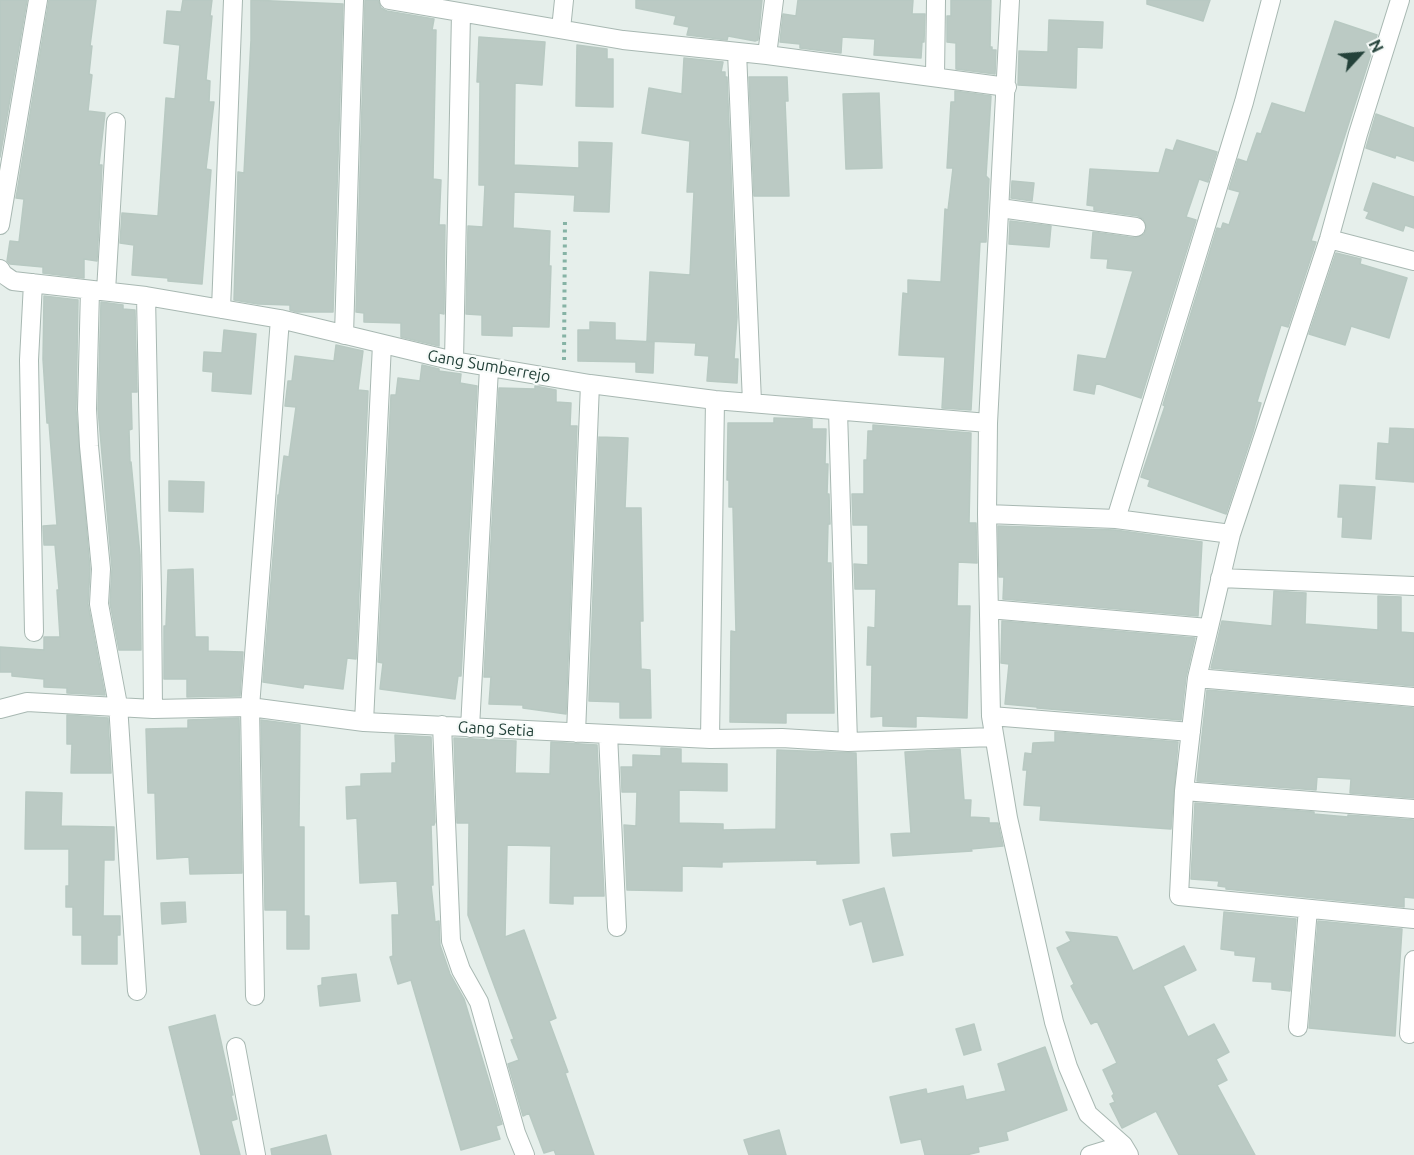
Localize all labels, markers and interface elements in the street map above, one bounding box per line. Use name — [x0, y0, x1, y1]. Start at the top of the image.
north arrow — [1330, 24, 1390, 84]
text: N — [1365, 37, 1387, 55]
street label: Gang Sumberrejo — [426, 346, 552, 386]
street label: Gang Setia — [457, 717, 535, 741]

